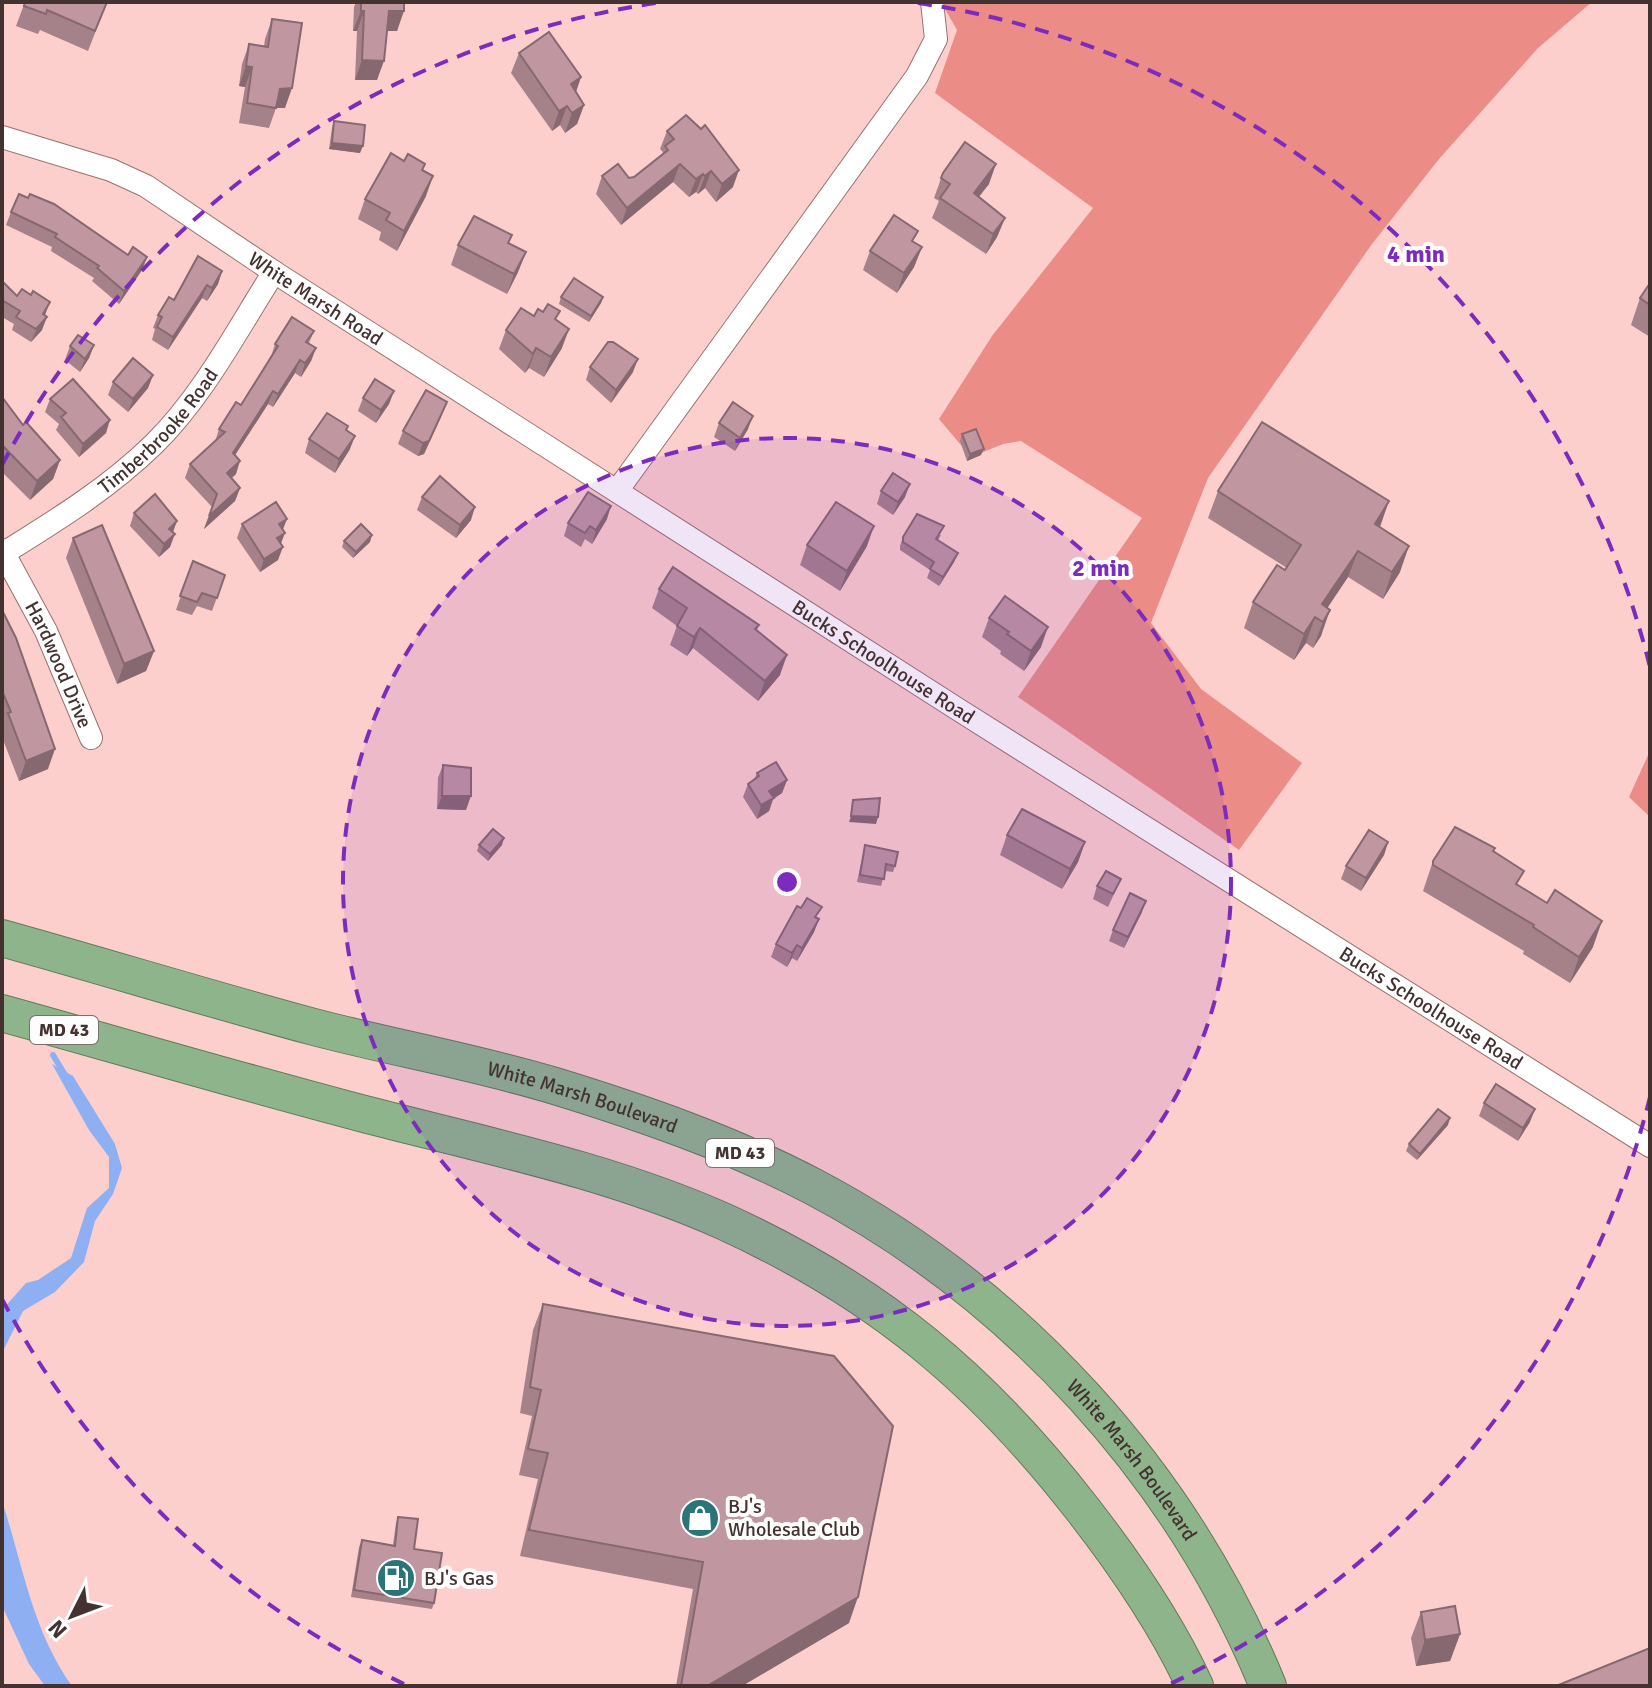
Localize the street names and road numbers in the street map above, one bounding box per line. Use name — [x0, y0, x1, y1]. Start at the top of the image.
street label: White Marsh Road — [244, 246, 388, 351]
street label: Timberbrooke Road — [93, 363, 223, 499]
street label: Bucks Schoolhouse Road — [787, 594, 980, 729]
street label: Hardwood Drive — [20, 597, 98, 732]
street label: Bucks Schoolhouse Road — [1335, 941, 1528, 1075]
road number: MD 43 — [30, 1016, 98, 1044]
street label: White Marsh Boulevard — [485, 1056, 681, 1138]
road number: MD 43 — [706, 1139, 774, 1167]
street label: White Marsh Boulevard — [1062, 1374, 1203, 1545]

